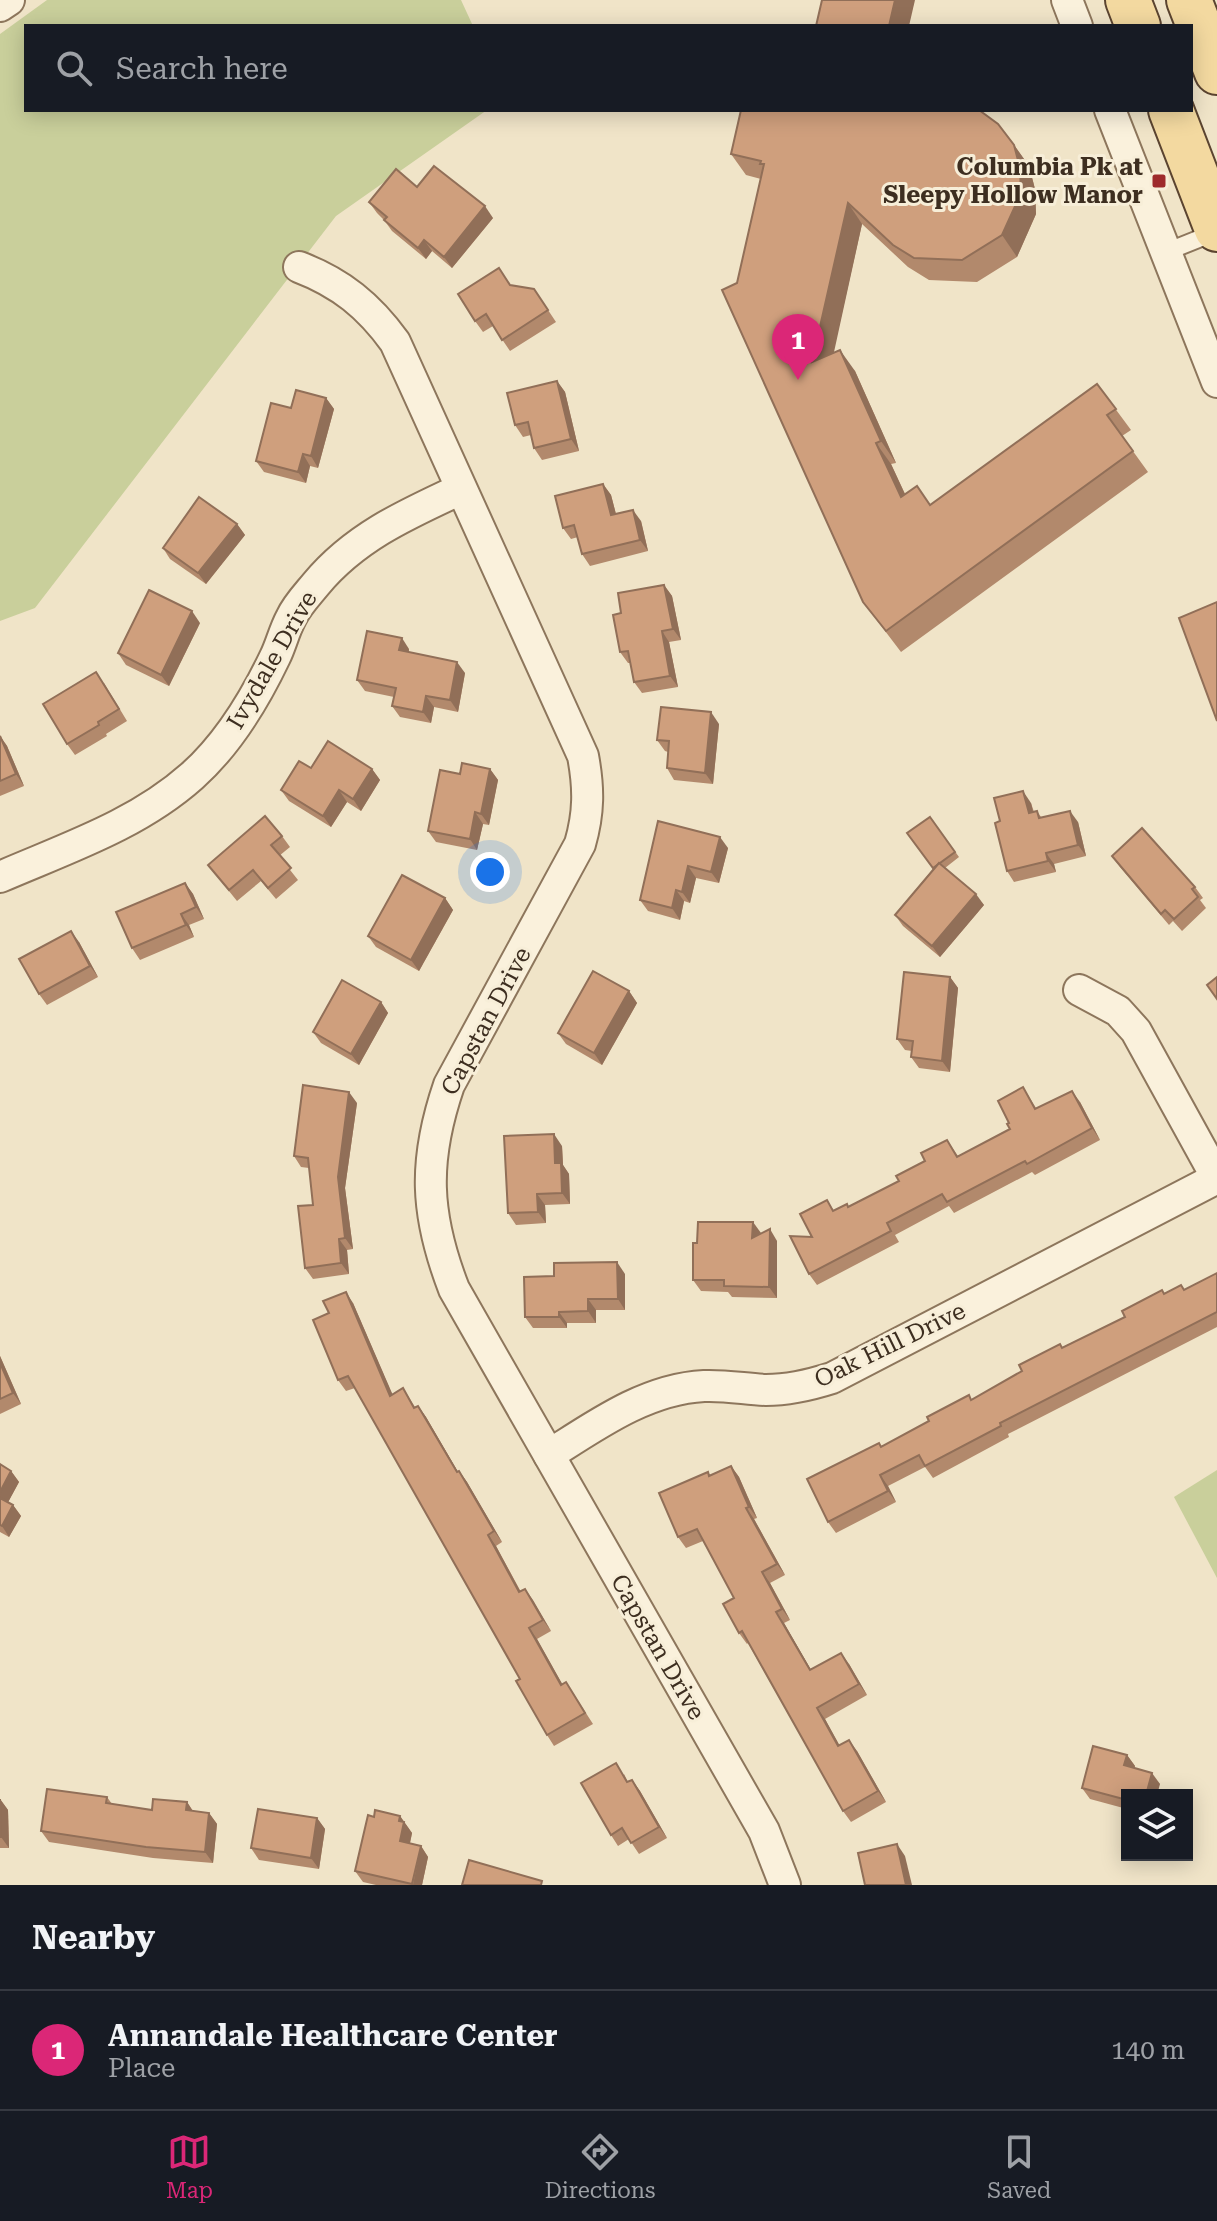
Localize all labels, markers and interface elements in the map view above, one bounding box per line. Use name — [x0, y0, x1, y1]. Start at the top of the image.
search box — [24, 24, 1193, 112]
icon: search — [52, 46, 96, 90]
text: Search here — [116, 51, 288, 86]
place label: Columbia Pk at Sleepy Hollow Manor — [883, 153, 1143, 209]
marker: Columbia Pk at Sleepy Hollow Manor — [1150, 172, 1168, 190]
pin: 1 — [772, 314, 824, 380]
street label: Ivydale Drive — [221, 586, 323, 734]
your location — [470, 852, 510, 892]
street label: Capstan Drive — [435, 942, 537, 1100]
street label: Oak Hill Drive — [810, 1296, 970, 1394]
street label: Capstan Drive — [605, 1569, 711, 1725]
map controls — [1121, 1789, 1193, 1861]
button: layers — [1121, 1789, 1193, 1861]
text: Nearby — [32, 1917, 155, 1957]
text: Annandale Healthcare Center — [108, 2018, 558, 2053]
text: 1 — [51, 2035, 65, 2065]
text: 140 m — [1111, 2035, 1185, 2065]
text: Place — [108, 2053, 175, 2083]
tab: Map — [166, 2130, 213, 2203]
tab: Directions — [545, 2130, 656, 2203]
tab: Saved — [987, 2130, 1051, 2203]

